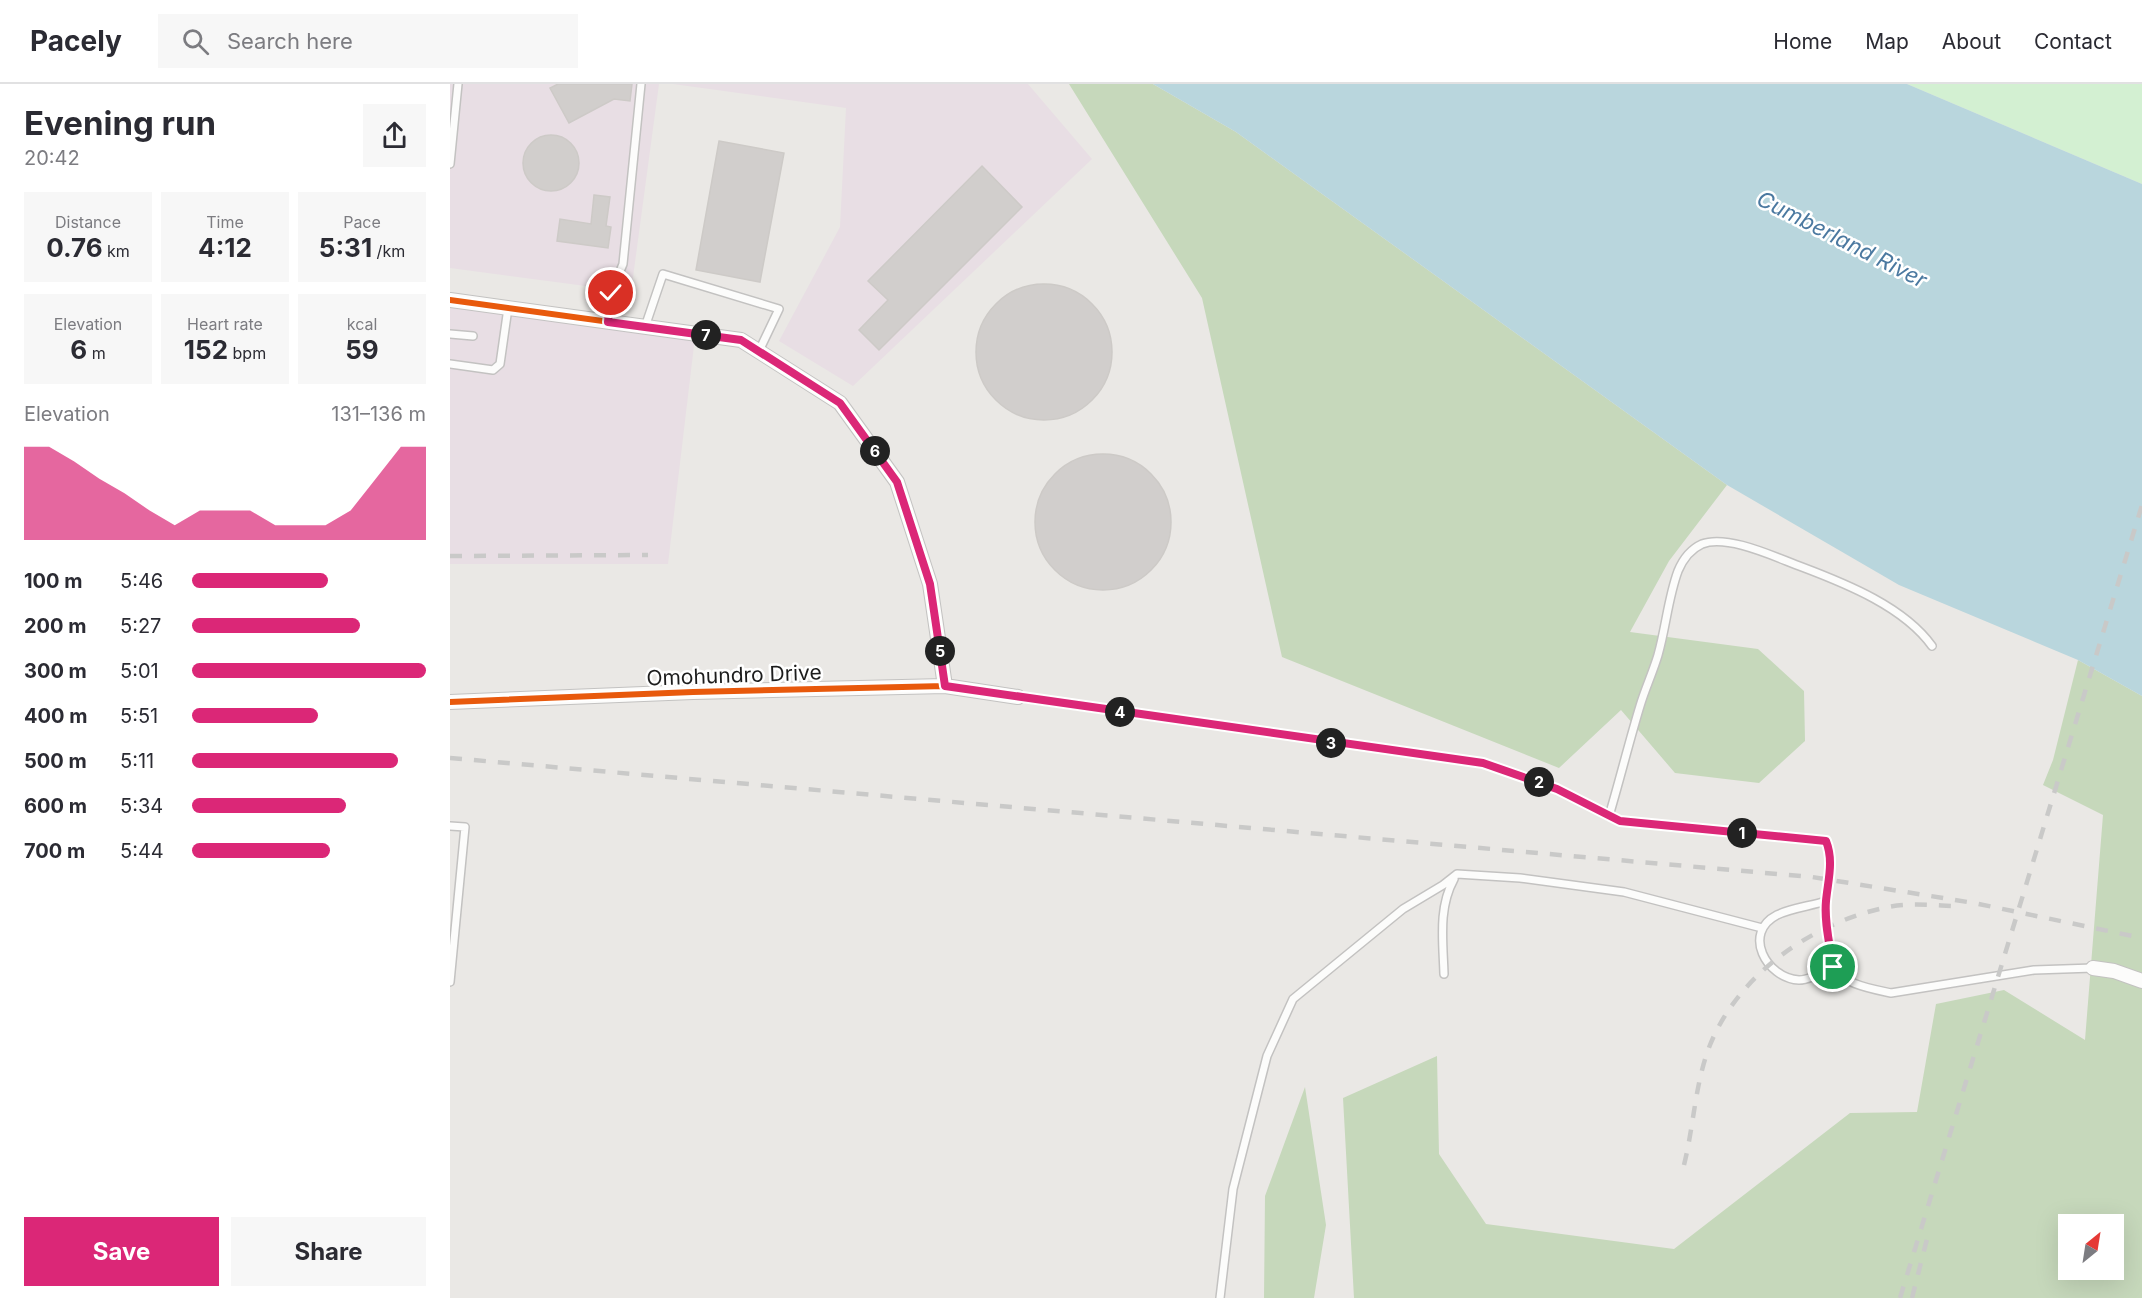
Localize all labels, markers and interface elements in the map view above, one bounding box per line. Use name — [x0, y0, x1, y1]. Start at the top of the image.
search box — [158, 14, 578, 68]
text: Pacely — [30, 24, 122, 58]
icon: search — [179, 25, 212, 58]
text: Search here — [227, 28, 353, 54]
text: Home — [1773, 29, 1832, 54]
text: Map — [1865, 29, 1909, 54]
text: About — [1942, 29, 2001, 54]
text: Contact — [2034, 29, 2112, 54]
text: Evening run — [24, 103, 216, 143]
button: share — [363, 104, 426, 167]
text: 20:42 — [24, 146, 80, 170]
water label: Cumberland River — [1753, 185, 1932, 293]
text: Distance — [55, 212, 121, 232]
text: Time — [206, 212, 244, 232]
text: Pace — [343, 212, 381, 232]
text: 0.76 — [46, 232, 103, 263]
text: 4:12 — [198, 232, 252, 263]
text: 5:31 — [319, 232, 372, 263]
text: km — [103, 241, 130, 261]
text: /km — [372, 241, 405, 261]
pin — [585, 267, 636, 318]
icon: check — [594, 276, 627, 309]
text: Elevation — [54, 314, 122, 334]
text: Heart rate — [187, 314, 263, 334]
text: kcal — [347, 314, 377, 334]
pin: 7 — [691, 320, 721, 350]
text: 7 — [701, 325, 711, 345]
text: 6 — [70, 334, 87, 365]
text: 152 — [184, 334, 228, 365]
text: 59 — [345, 334, 379, 365]
text: m — [87, 343, 106, 363]
text: bpm — [228, 343, 266, 363]
text: Elevation — [24, 402, 110, 426]
text: 131–136 m — [331, 402, 426, 426]
pin: 6 — [860, 436, 890, 466]
text: 6 — [870, 441, 880, 461]
text: 100 m — [24, 569, 83, 593]
text: 5:46 — [120, 569, 163, 593]
text: 200 m — [24, 614, 87, 638]
text: 5:27 — [120, 614, 161, 638]
pin: 5 — [925, 636, 955, 666]
text: 5 — [935, 641, 945, 661]
text: 300 m — [24, 659, 87, 683]
text: 5:01 — [120, 659, 159, 683]
street label: Omohundro Drive — [646, 659, 822, 691]
pin: 4 — [1105, 697, 1135, 727]
text: 4 — [1115, 702, 1125, 722]
text: 400 m — [24, 704, 88, 728]
text: 5:51 — [120, 704, 158, 728]
pin: 3 — [1316, 728, 1346, 758]
text: 3 — [1326, 733, 1336, 753]
text: 500 m — [24, 749, 87, 773]
text: 5:11 — [120, 749, 154, 773]
pin: 2 — [1524, 767, 1554, 797]
text: 2 — [1534, 772, 1544, 792]
text: 600 m — [24, 794, 87, 818]
text: 5:34 — [120, 794, 163, 818]
pin: 1 — [1727, 818, 1757, 848]
text: 1 — [1739, 823, 1745, 843]
text: 700 m — [24, 839, 85, 863]
text: 5:44 — [120, 839, 164, 863]
pin — [1807, 941, 1858, 992]
icon: arrive — [1816, 950, 1849, 983]
north arrow — [2058, 1214, 2124, 1280]
map controls — [2058, 1214, 2124, 1280]
button: Save — [24, 1217, 219, 1286]
button: Share — [231, 1217, 426, 1286]

